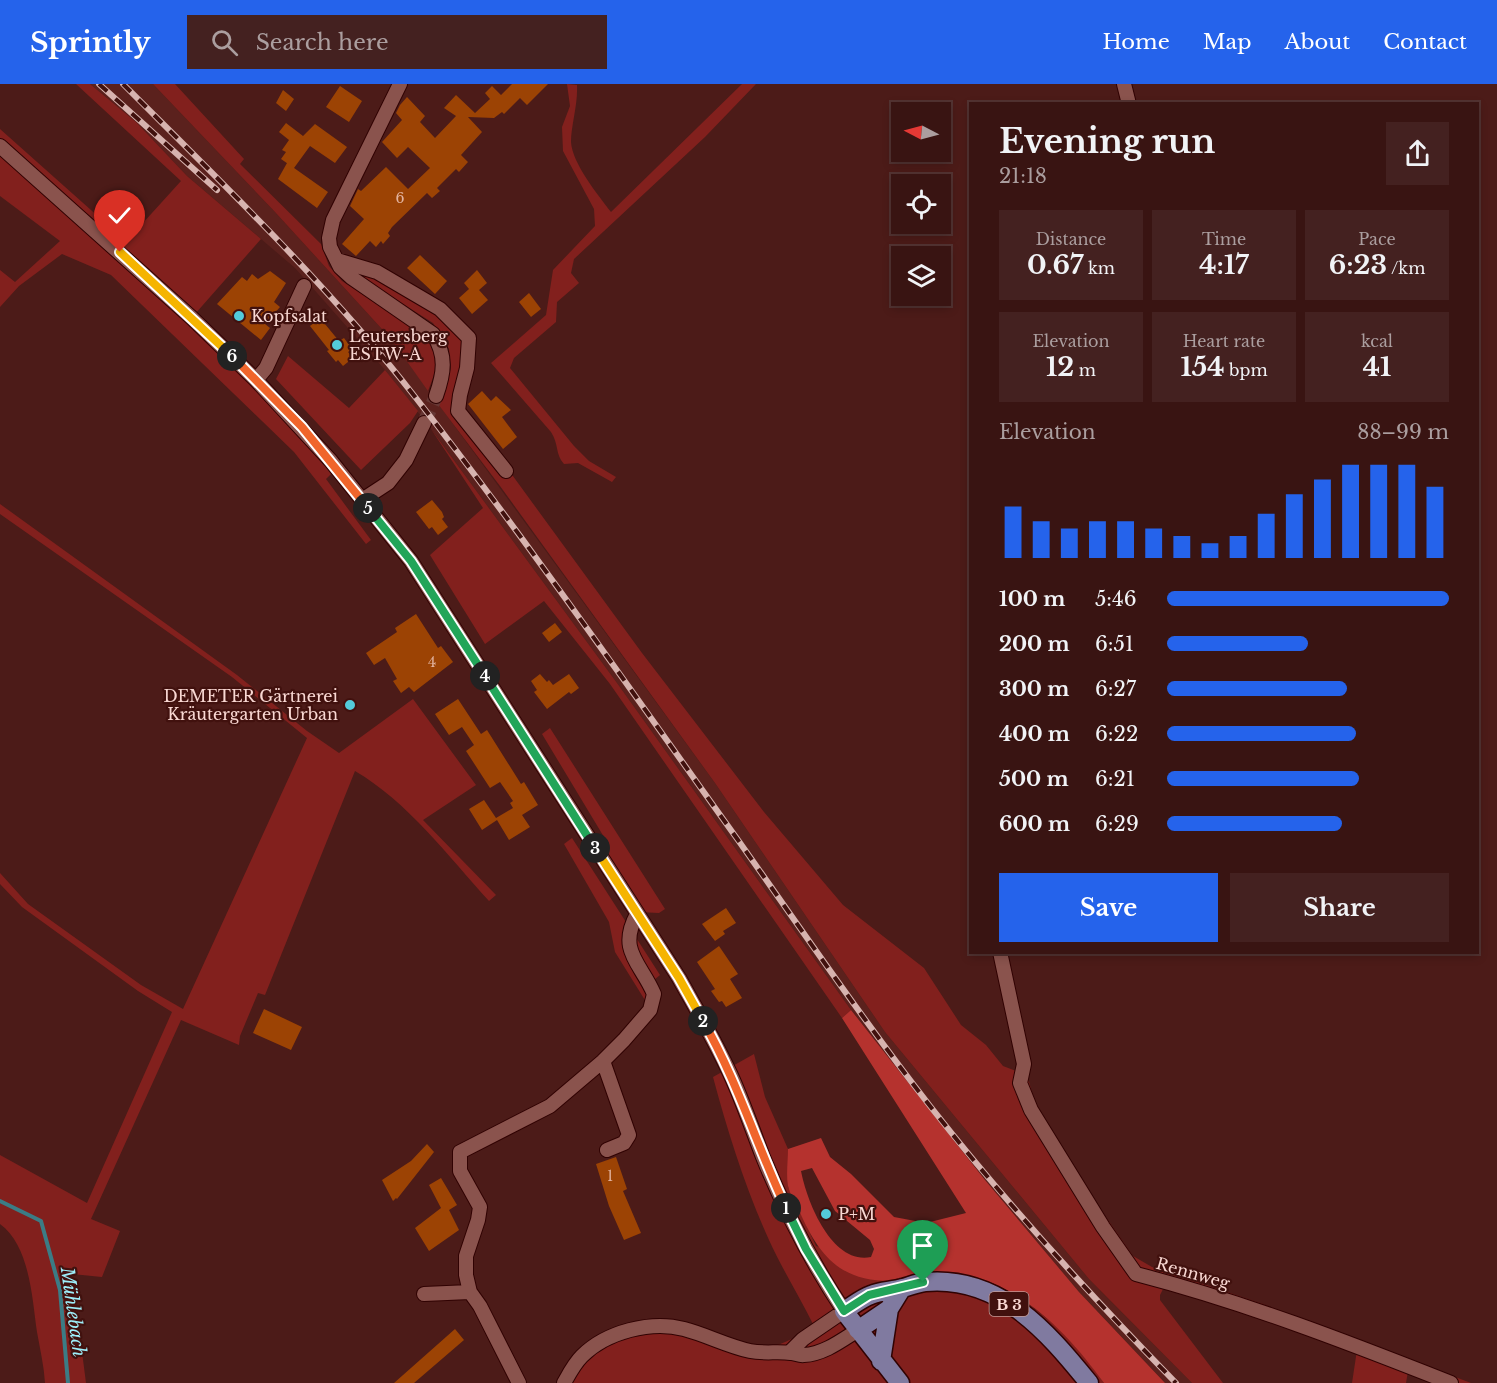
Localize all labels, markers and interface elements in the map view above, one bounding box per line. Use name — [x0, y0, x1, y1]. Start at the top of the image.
search box — [187, 15, 607, 69]
text: Sprintly — [30, 25, 151, 60]
icon: search — [208, 26, 241, 59]
text: Search here — [256, 29, 389, 56]
text: Home — [1103, 29, 1170, 55]
text: Map — [1203, 29, 1251, 55]
text: About — [1284, 29, 1350, 55]
text: Contact — [1383, 29, 1467, 55]
north arrow — [891, 102, 951, 162]
map controls — [891, 102, 951, 306]
text: Evening run — [999, 121, 1215, 162]
button: share — [1386, 122, 1449, 185]
text: 21:18 — [999, 164, 1047, 188]
button: locate — [891, 174, 951, 234]
house number: 6 — [395, 189, 405, 207]
pin — [94, 190, 145, 252]
icon: check — [103, 199, 136, 232]
text: Distance — [1036, 229, 1106, 249]
text: Time — [1202, 229, 1246, 249]
text: Pace — [1358, 229, 1396, 249]
button: layers — [891, 246, 951, 306]
text: 0.67 — [1027, 249, 1083, 281]
text: 4:17 — [1199, 249, 1249, 281]
text: 6:23 — [1329, 249, 1387, 281]
text: km — [1083, 258, 1115, 278]
text: /km — [1387, 258, 1425, 278]
place label: Kopfsalat — [251, 306, 327, 326]
marker: Kopfsalat — [232, 309, 246, 323]
place label: Leutersberg ESTW-A — [349, 326, 448, 364]
text: Elevation — [1032, 331, 1110, 351]
text: Heart rate — [1183, 331, 1265, 351]
text: kcal — [1361, 331, 1393, 351]
marker: Leutersberg ESTW-A — [330, 338, 344, 352]
pin: 6 — [217, 341, 247, 371]
text: 6 — [227, 346, 237, 366]
text: 12 — [1046, 351, 1074, 383]
text: 154 — [1180, 351, 1224, 383]
text: 41 — [1363, 351, 1391, 383]
text: m — [1074, 360, 1096, 380]
text: bpm — [1224, 360, 1268, 380]
text: Elevation — [999, 420, 1096, 444]
text: 88–99 m — [1357, 420, 1449, 444]
pin: 5 — [353, 493, 383, 523]
text: 5 — [363, 498, 373, 518]
text: 100 m — [999, 587, 1065, 611]
text: 5:46 — [1095, 587, 1137, 611]
text: 200 m — [999, 632, 1070, 656]
text: 6:51 — [1095, 632, 1134, 656]
house number: 4 — [428, 653, 436, 671]
pin: 4 — [470, 661, 500, 691]
text: 4 — [480, 666, 490, 686]
text: 300 m — [999, 677, 1069, 701]
text: 6:27 — [1095, 677, 1136, 701]
place label: DEMETER Gärtnerei Kräutergarten Urban — [164, 686, 339, 724]
marker: DEMETER Gärtnerei Kräutergarten Urban — [343, 698, 357, 712]
text: 400 m — [999, 722, 1070, 746]
text: 6:22 — [1095, 722, 1138, 746]
text: 500 m — [999, 767, 1069, 791]
text: 6:21 — [1095, 767, 1135, 791]
text: 600 m — [999, 812, 1070, 836]
text: 6:29 — [1095, 812, 1139, 836]
pin: 3 — [580, 833, 610, 863]
text: 3 — [590, 838, 600, 858]
button: Save — [999, 873, 1218, 942]
button: Share — [1230, 873, 1449, 942]
pin: 2 — [688, 1006, 718, 1036]
text: 2 — [698, 1011, 708, 1031]
house number: 1 — [607, 1167, 613, 1185]
pin: 1 — [771, 1193, 801, 1223]
text: 1 — [783, 1198, 789, 1218]
place label: P+M — [838, 1204, 875, 1224]
marker: P+M — [819, 1207, 833, 1221]
pin — [897, 1220, 948, 1282]
icon: arrive — [906, 1229, 939, 1262]
street label: Rennweg — [1154, 1253, 1232, 1293]
water label: Mühlebach — [56, 1265, 90, 1358]
road number: B 3 — [990, 1292, 1028, 1316]

